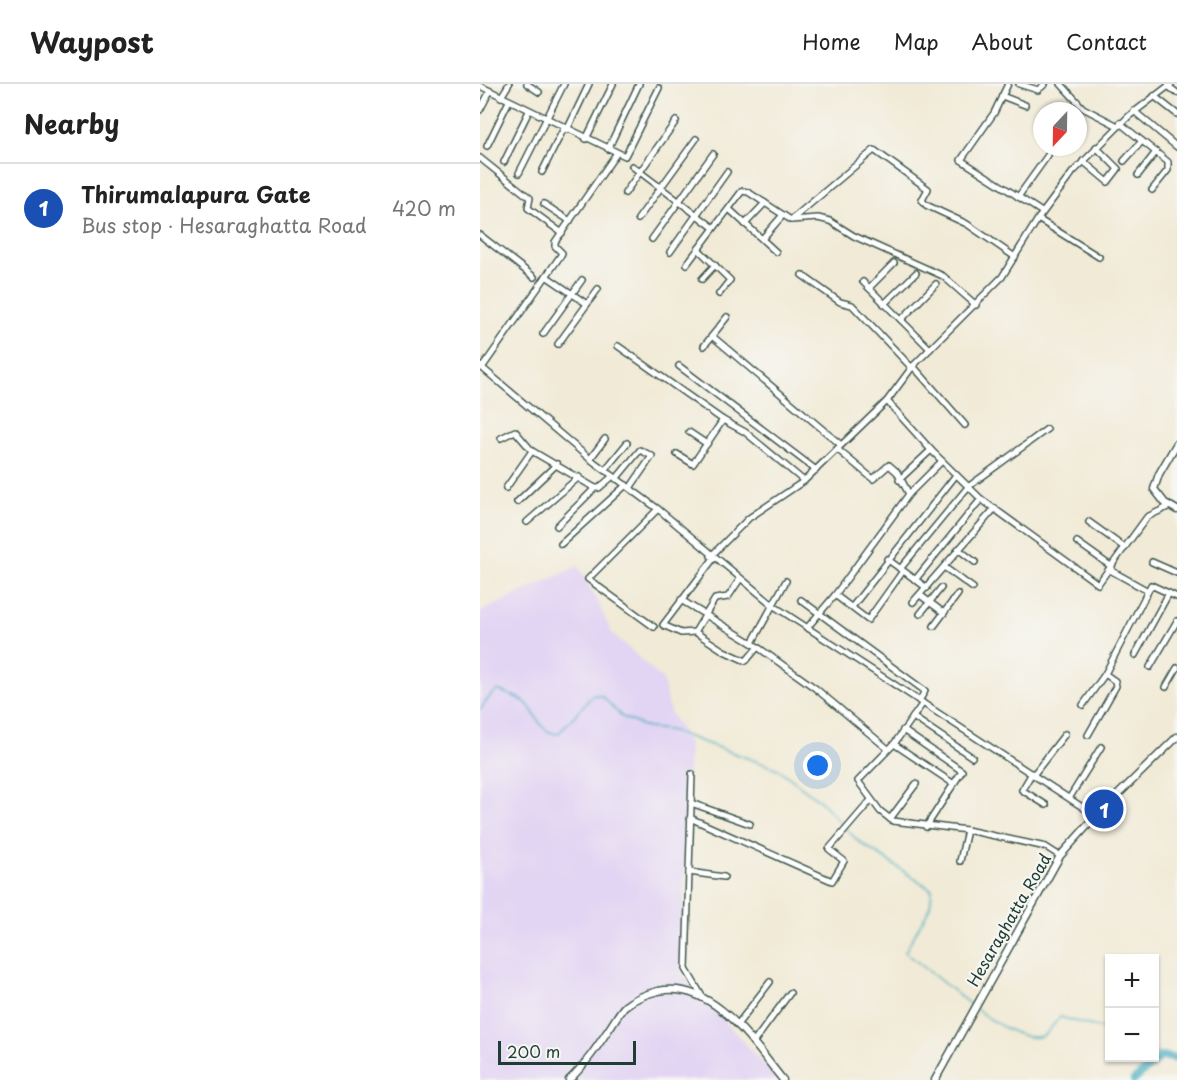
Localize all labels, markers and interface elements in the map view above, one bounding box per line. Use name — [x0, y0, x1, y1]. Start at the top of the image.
text: Waypost — [30, 20, 154, 63]
text: Home — [802, 25, 861, 57]
text: Map — [894, 25, 939, 57]
text: About — [972, 25, 1033, 57]
text: Contact — [1066, 25, 1147, 57]
north arrow — [1033, 102, 1087, 156]
text: Nearby — [24, 104, 119, 143]
text: Thirumalapura Gate — [81, 177, 311, 210]
text: 1 — [39, 193, 48, 223]
text: 420 m — [392, 193, 456, 223]
text: Bus stop · Hesaraghatta Road — [81, 210, 367, 240]
your location — [803, 751, 832, 780]
pin: 1 — [1084, 786, 1124, 832]
street label: Hesaraghatta Road — [960, 848, 1056, 991]
map controls — [1105, 954, 1159, 1062]
button: + — [1105, 954, 1159, 1008]
button: − — [1105, 1008, 1159, 1062]
scale bar — [498, 1038, 636, 1066]
text: 200 m — [507, 1039, 560, 1063]

